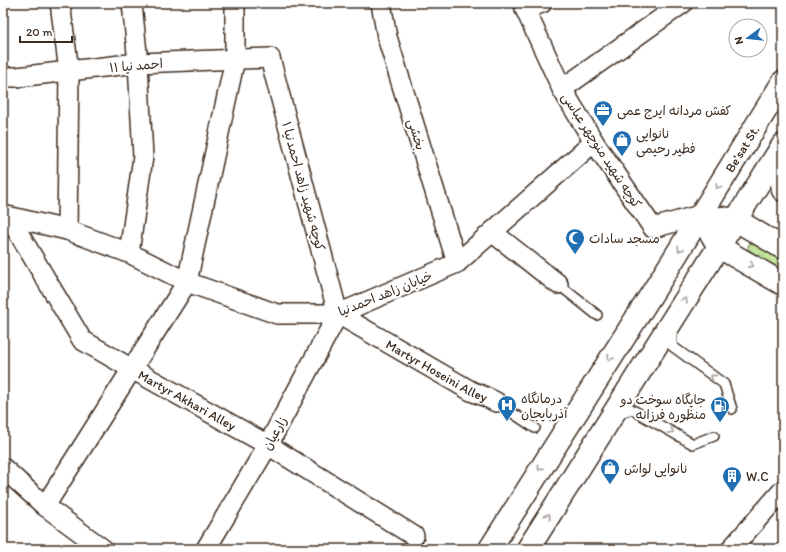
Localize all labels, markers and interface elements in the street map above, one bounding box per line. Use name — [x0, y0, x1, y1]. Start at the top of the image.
scale bar — [20, 18, 72, 44]
north arrow — [728, 18, 768, 58]
text: 20 m — [26, 25, 53, 39]
text: N — [732, 35, 746, 46]
street label: احمد نیا ۱۱ — [109, 56, 164, 76]
street label: کوچه شهید منوچهر عباسی — [557, 90, 645, 212]
office icon: کفش مردانه ایرج عمی — [592, 99, 614, 127]
place label: کفش مردانه ایرج عمی — [617, 103, 732, 120]
street label: بخشی — [403, 117, 428, 152]
street label: کوچه شهید زاهد احمدنیا ۱ — [278, 120, 328, 253]
street label: Be'sat St. — [722, 123, 762, 175]
place label: نانوایی فطیر رحیمی — [636, 126, 696, 158]
shop icon: نانوایی فطیر رحیمی — [611, 129, 633, 157]
one-way arrow — [716, 182, 723, 189]
mosque icon: مسجد سادات — [564, 227, 586, 255]
place label: مسجد سادات — [589, 231, 660, 247]
one-way arrow — [677, 244, 684, 251]
one-way arrow — [747, 260, 754, 267]
street label: خیابان زاهد احمدنیا — [336, 268, 435, 320]
one-way arrow — [680, 297, 688, 304]
street label: Martyr Hoseini Alley — [383, 337, 490, 405]
one-way arrow — [607, 354, 615, 361]
street label: Martyr Akhari Alley — [135, 367, 238, 434]
one-way arrow — [710, 374, 717, 381]
place label: درمانگاه آذربایجان — [521, 391, 568, 422]
place label: جایگاه سوخت دو منظوره فرزانه — [619, 392, 706, 423]
hospital icon: درمانگاه آذربایجان — [496, 394, 518, 422]
fuel station icon: جایگاه سوخت دو منظوره فرزانه — [709, 395, 731, 423]
street label: زارعیان — [259, 414, 291, 453]
one-way arrow — [667, 427, 674, 434]
shop icon: نانوایی لواش — [599, 457, 621, 485]
place label: نانوایی لواش — [624, 461, 688, 478]
one-way arrow — [538, 464, 545, 471]
building icon: W.C — [721, 465, 743, 493]
place label: W.C — [746, 469, 769, 484]
one-way arrow — [544, 513, 551, 520]

